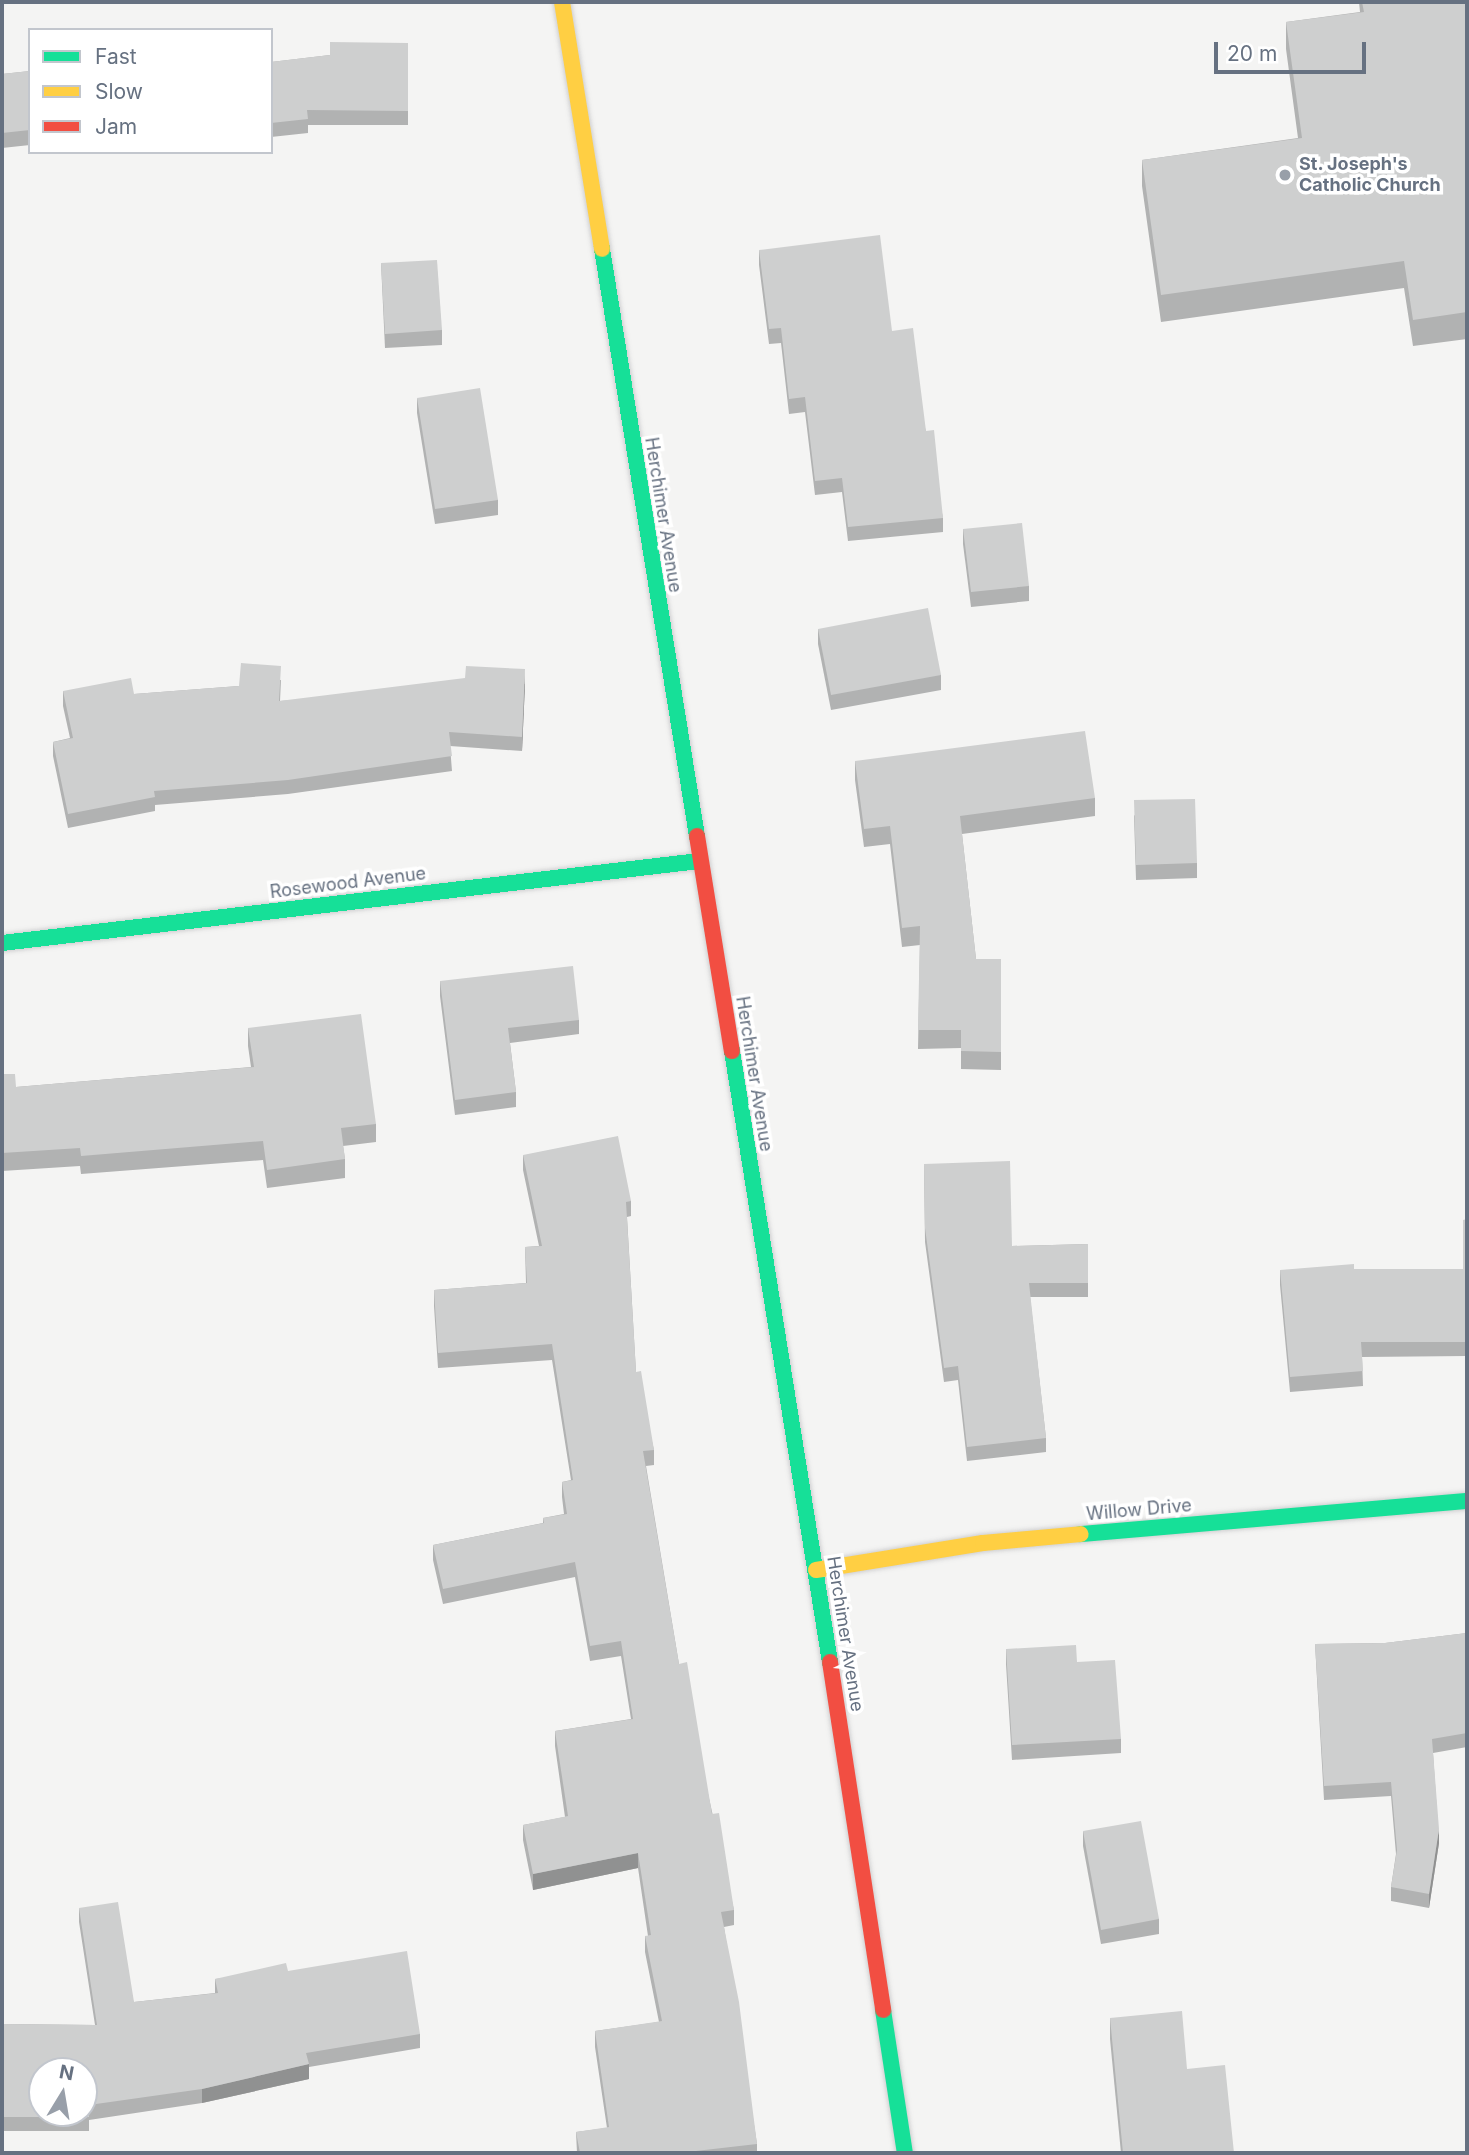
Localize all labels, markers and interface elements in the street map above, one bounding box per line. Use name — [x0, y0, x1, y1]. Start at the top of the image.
legend — [28, 28, 273, 154]
scale bar — [1217, 28, 1369, 72]
text: 20 m — [1227, 41, 1277, 66]
text: Fast — [95, 44, 137, 69]
text: Slow — [95, 79, 143, 104]
text: Jam — [95, 114, 137, 139]
place label: St. Joseph's Catholic Church — [1299, 154, 1441, 196]
marker: St. Joseph's Catholic Church — [1277, 167, 1293, 183]
street label: Herchimer Avenue — [640, 436, 686, 594]
street label: Rosewood Avenue — [269, 863, 427, 903]
street label: Herchimer Avenue — [731, 995, 777, 1153]
street label: Willow Drive — [1085, 1495, 1193, 1525]
street label: Herchimer Avenue — [822, 1555, 868, 1713]
north arrow — [28, 2057, 98, 2127]
text: N — [57, 2060, 76, 2086]

